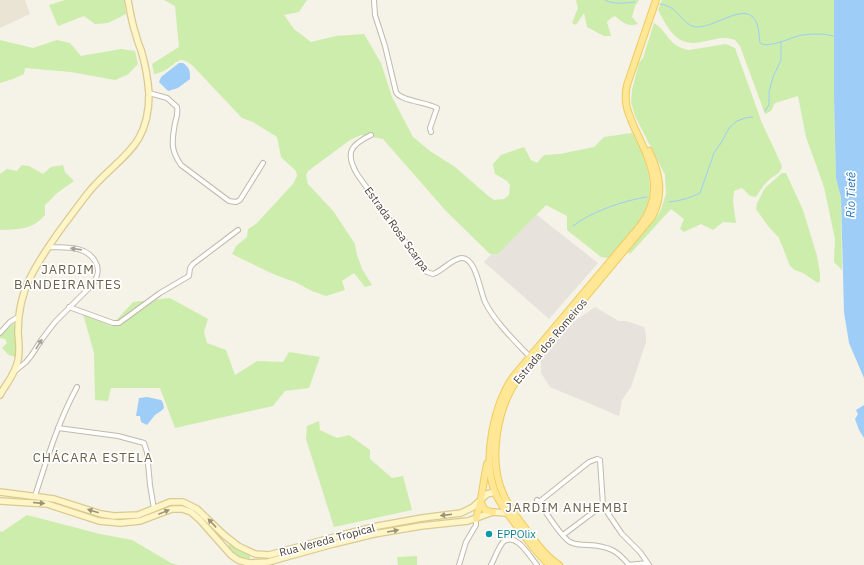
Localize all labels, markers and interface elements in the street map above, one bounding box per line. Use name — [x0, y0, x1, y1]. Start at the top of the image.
water label: Rio Tietê — [843, 172, 858, 218]
street label: Estrada Rosa Scarpa — [362, 184, 432, 274]
one-way arrow — [70, 246, 82, 252]
district label: JARDIM BANDEIRANTES — [14, 261, 122, 293]
street label: Estrada dos Romeiros — [510, 295, 590, 387]
one-way arrow — [35, 338, 42, 350]
district label: CHÁCARA ESTELA — [33, 449, 153, 466]
district label: JARDIM ANHEMBI — [505, 499, 629, 516]
one-way arrow — [33, 500, 45, 507]
one-way arrow — [86, 508, 98, 514]
one-way arrow — [159, 509, 170, 515]
one-way arrow — [440, 512, 452, 518]
one-way arrow — [207, 518, 217, 528]
street label: Rua Vereda Tropical — [278, 520, 376, 560]
place label: EPPOlix — [497, 527, 536, 541]
one-way arrow — [386, 528, 399, 534]
marker: EPPOlix — [484, 529, 494, 539]

